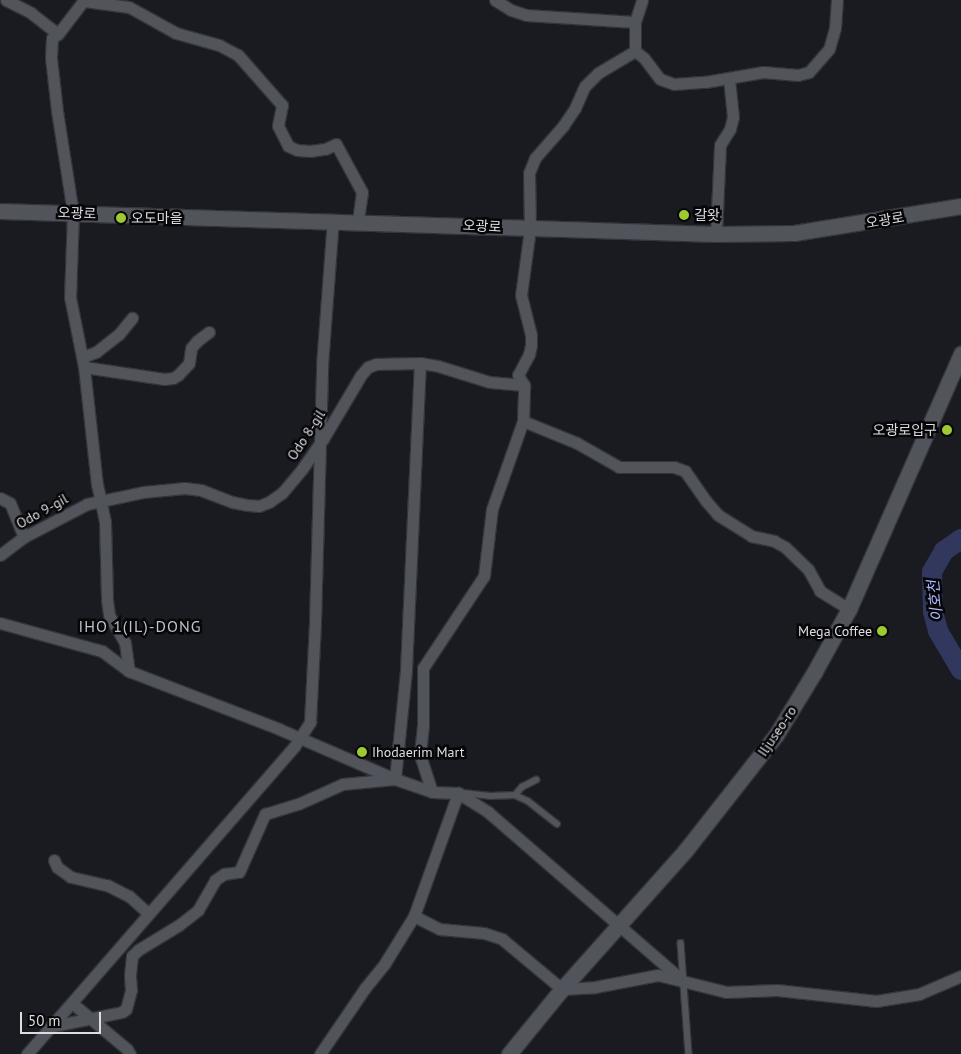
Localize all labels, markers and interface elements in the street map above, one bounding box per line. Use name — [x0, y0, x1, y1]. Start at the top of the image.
street label: 오광로 — [57, 204, 97, 222]
place label: 갈왓 — [694, 207, 720, 223]
street label: 오광로 — [865, 208, 905, 232]
marker: 갈왓 — [678, 209, 690, 221]
place label: 오도마을 — [131, 210, 183, 226]
marker: 오도마을 — [115, 212, 127, 224]
street label: 오광로 — [462, 217, 502, 235]
street label: Odo 8-gil — [284, 407, 328, 463]
place label: 오광로입구 — [873, 422, 937, 438]
marker: 오광로입구 — [941, 424, 953, 436]
street label: Odo 9-gil — [13, 490, 71, 532]
water label: 이호천 — [924, 579, 946, 623]
district label: IHO 1(IL)-DONG — [77, 616, 203, 636]
place label: Mega Coffee — [798, 623, 872, 639]
marker: Mega Coffee — [876, 625, 888, 637]
street label: Iljuseo-ro — [754, 703, 800, 759]
place label: Ihodaerim Mart — [372, 744, 464, 760]
marker: Ihodaerim Mart — [356, 746, 368, 758]
scale bar — [22, 1002, 104, 1034]
text: 50 m — [28, 1011, 61, 1030]

